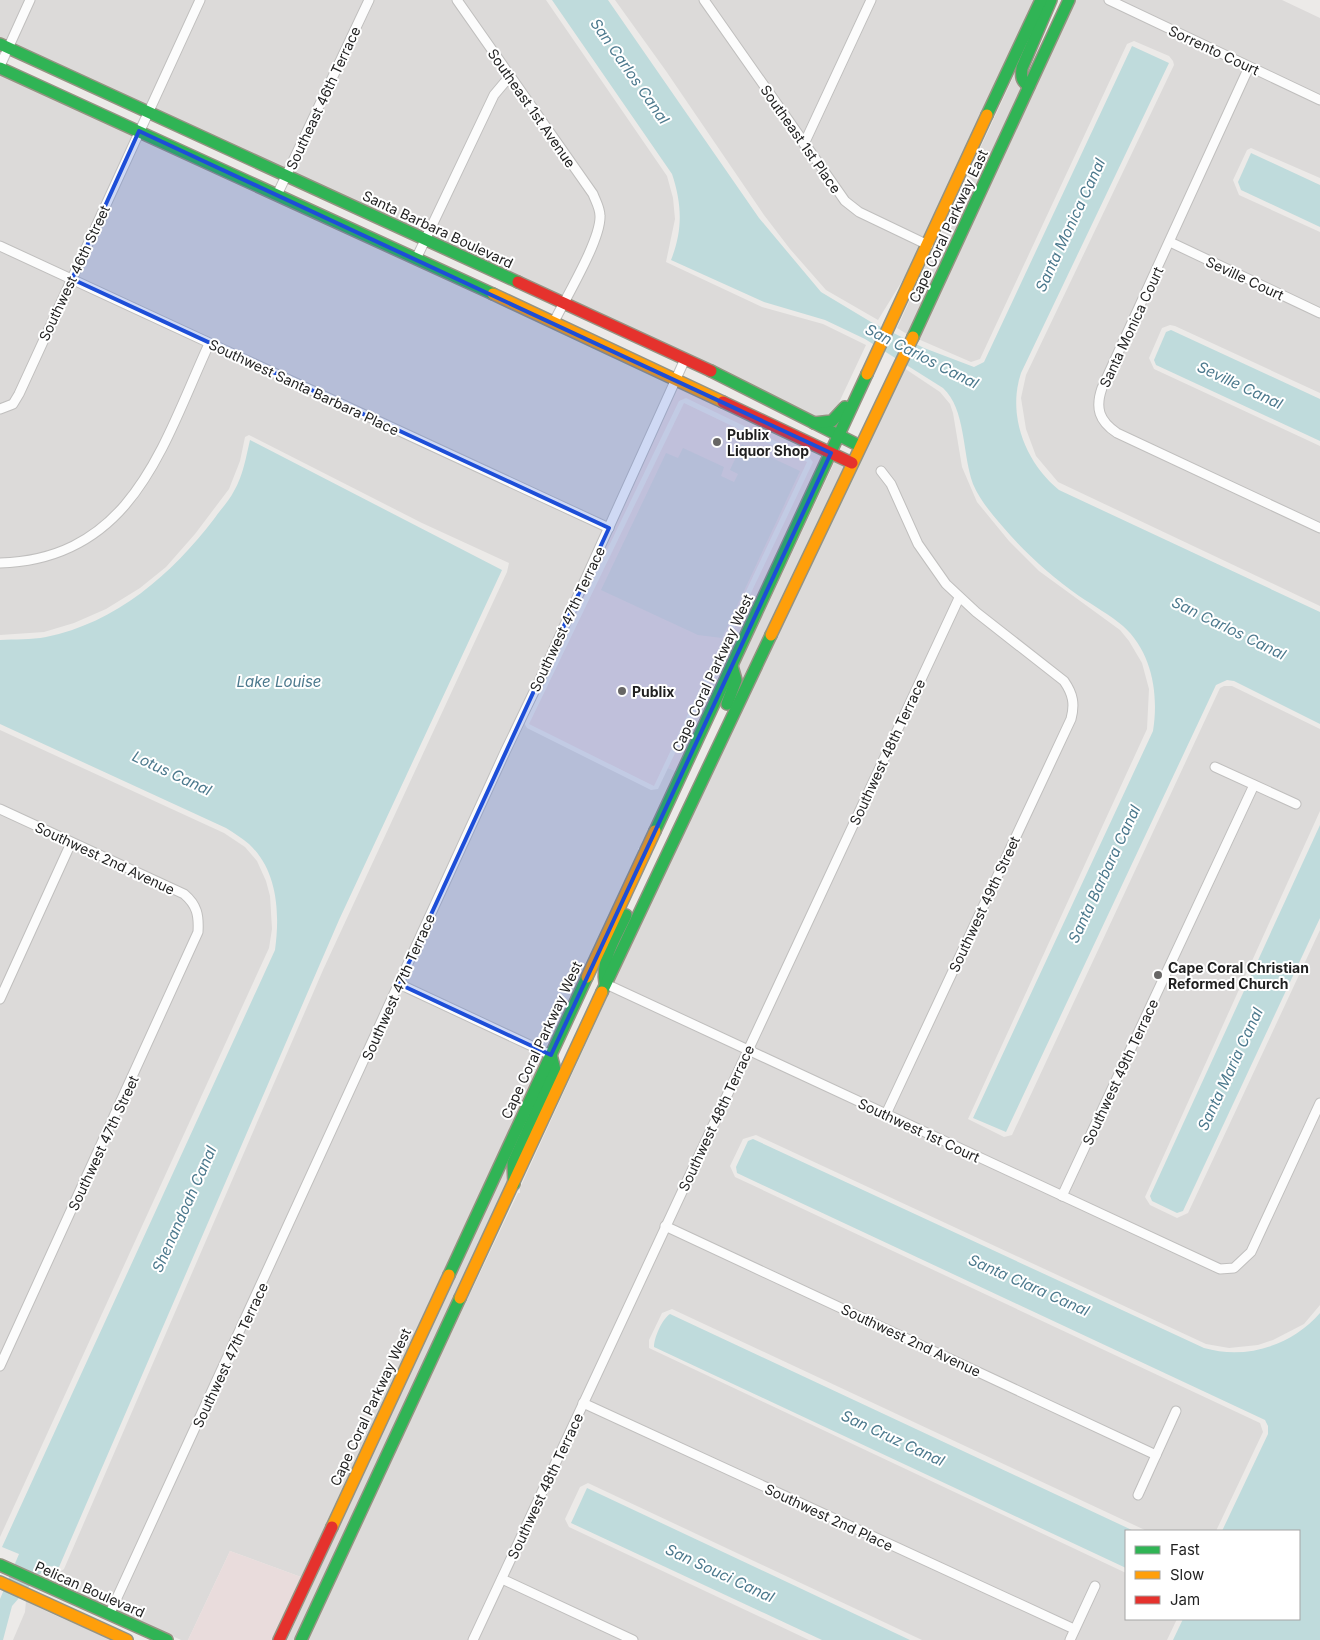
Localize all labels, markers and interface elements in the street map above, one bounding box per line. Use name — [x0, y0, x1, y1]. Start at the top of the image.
water label: San Carlos Canal — [586, 15, 674, 128]
street label: Sorrento Court — [1166, 22, 1262, 79]
street label: Southeast 46th Terrace — [282, 24, 364, 172]
street label: Southeast 1st Avenue — [484, 45, 580, 171]
street label: Southeast 1st Place — [757, 81, 845, 197]
street label: Cape Coral Parkway East — [905, 146, 991, 305]
water label: Santa Monica Canal — [1031, 155, 1109, 295]
street label: Santa Barbara Boulevard — [360, 187, 516, 271]
street label: Southwest 46th Street — [35, 202, 113, 344]
street label: Seville Court — [1203, 253, 1287, 304]
street label: Santa Monica Court — [1096, 264, 1167, 390]
water label: San Carlos Canal — [862, 319, 982, 393]
street label: Southwest Santa Barbara Place — [206, 335, 402, 439]
water label: Seville Canal — [1194, 357, 1286, 413]
place label: Publix Liquor Shop — [727, 426, 809, 459]
marker: Publix Liquor Shop — [711, 436, 723, 448]
street label: Southwest 47th Terrace — [526, 544, 608, 694]
street label: Cape Coral Parkway West — [668, 591, 756, 755]
water label: San Carlos Canal — [1169, 592, 1289, 664]
water label: Lake Louise — [237, 672, 322, 691]
street label: Southwest 48th Terrace — [846, 676, 928, 828]
place label: Publix — [632, 683, 674, 700]
marker: Publix — [616, 685, 628, 697]
water label: Lotus Canal — [129, 746, 215, 800]
water label: Santa Barbara Canal — [1064, 802, 1144, 946]
street label: Southwest 2nd Avenue — [32, 818, 178, 898]
street label: Southwest 49th Street — [945, 833, 1023, 975]
street label: Southwest 47th Terrace — [358, 911, 438, 1063]
street label: Cape Coral Parkway West — [497, 958, 585, 1122]
place label: Cape Coral Christian Reformed Church — [1168, 959, 1309, 992]
marker: Cape Coral Christian Reformed Church — [1152, 969, 1164, 981]
street label: Southwest 49th Terrace — [1079, 996, 1161, 1148]
water label: Santa Maria Canal — [1193, 1004, 1267, 1133]
street label: Southwest 48th Terrace — [675, 1042, 757, 1194]
street label: Southwest 47th Street — [64, 1072, 142, 1213]
street label: Southwest 1st Court — [855, 1094, 983, 1166]
water label: Shenandoah Canal — [148, 1142, 221, 1275]
water label: Santa Clara Canal — [966, 1250, 1093, 1320]
street label: Southwest 47th Terrace — [189, 1280, 271, 1430]
street label: Southwest 2nd Avenue — [838, 1300, 984, 1380]
street label: Cape Coral Parkway West — [326, 1325, 414, 1489]
water label: San Cruz Canal — [838, 1406, 948, 1470]
street label: Southwest 48th Terrace — [504, 1410, 586, 1562]
street label: Southwest 2nd Place — [762, 1480, 896, 1554]
legend — [1125, 1530, 1300, 1620]
water label: San Souci Canal — [663, 1540, 778, 1607]
text: Fast — [1170, 1540, 1200, 1559]
street label: Pelican Boulevard — [32, 1557, 148, 1621]
text: Slow — [1170, 1565, 1204, 1584]
text: Jam — [1170, 1590, 1200, 1609]

